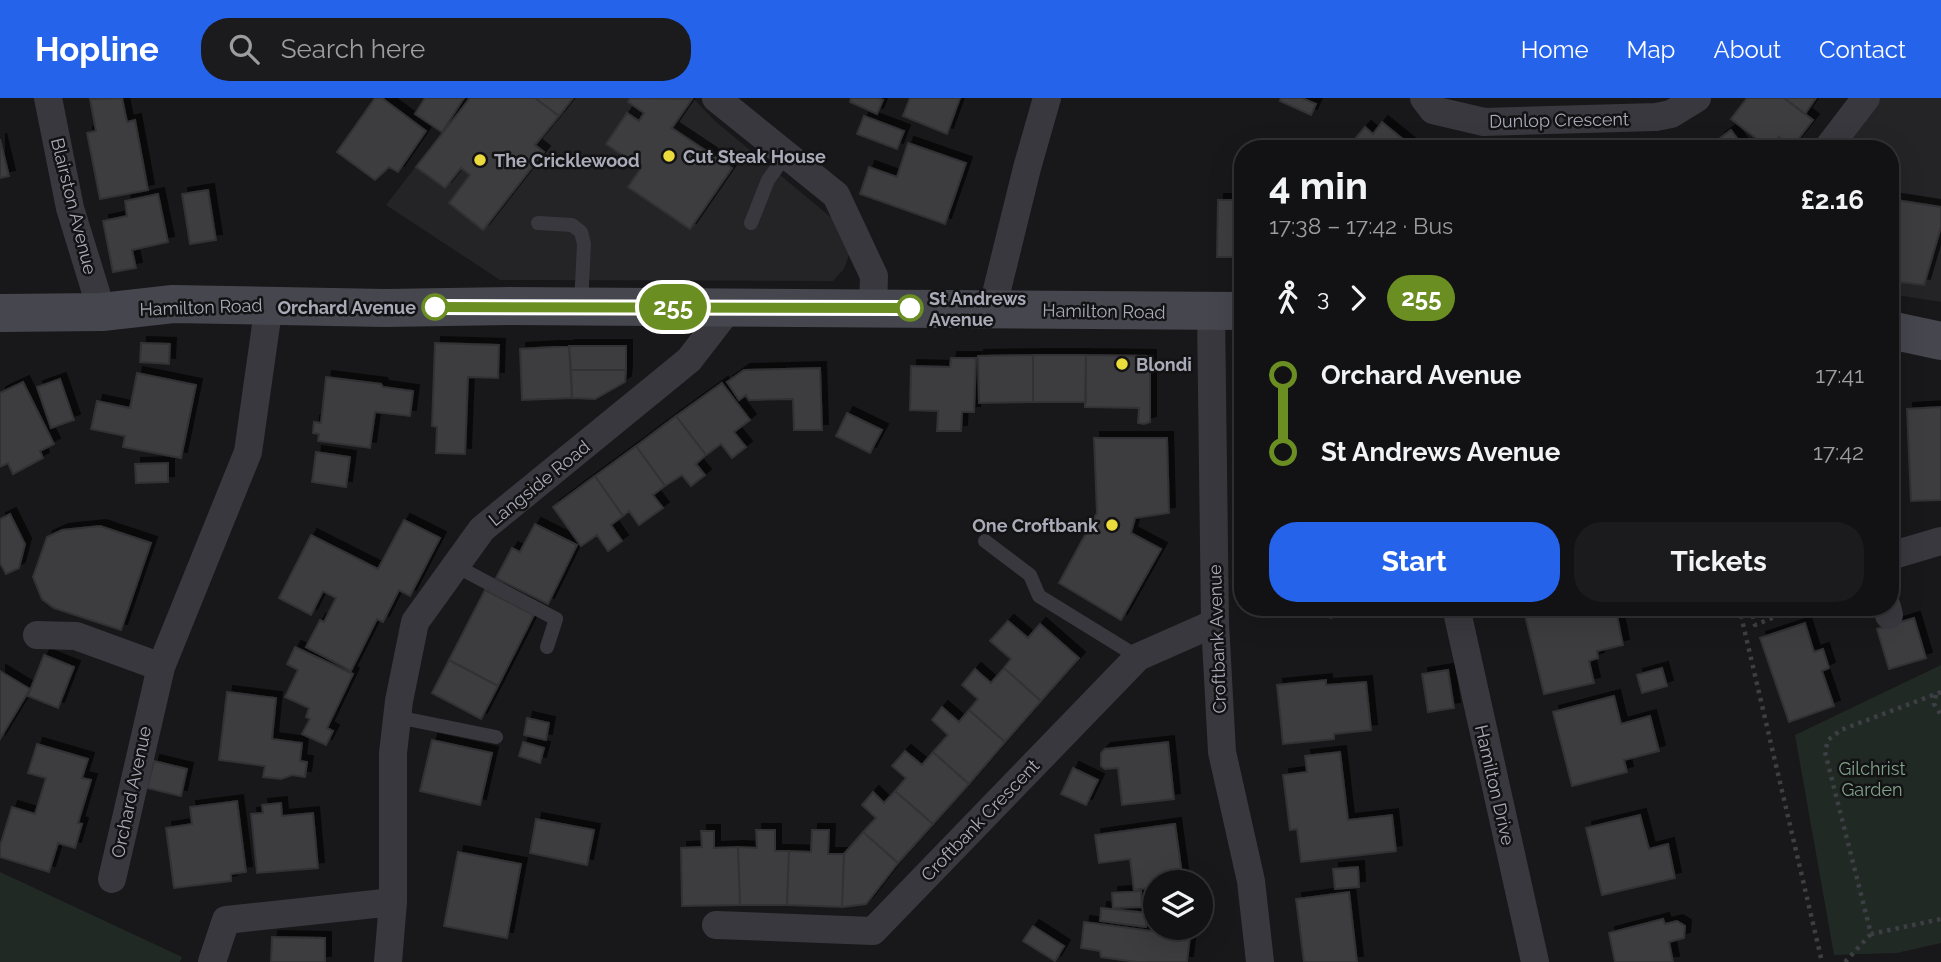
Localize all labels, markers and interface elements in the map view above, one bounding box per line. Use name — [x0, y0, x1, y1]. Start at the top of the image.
search box — [201, 18, 691, 81]
text: Hopline — [35, 30, 159, 69]
icon: search — [225, 30, 263, 68]
text: Search here — [281, 34, 425, 64]
text: Home — [1521, 35, 1589, 64]
text: Map — [1627, 35, 1675, 64]
text: About — [1713, 35, 1781, 64]
text: Contact — [1819, 35, 1906, 64]
street label: Dunlop Crescent — [1489, 108, 1629, 132]
street label: Blairston Avenue — [47, 136, 101, 277]
place label: Cut Steak House — [683, 146, 826, 167]
marker: Cut Steak House — [661, 148, 677, 164]
place label: The Cricklewood — [494, 150, 640, 171]
marker: The Cricklewood — [472, 152, 488, 168]
text: 4 min — [1269, 163, 1368, 208]
text: £2.16 — [1801, 185, 1864, 215]
text: 17:38 – 17:42 · Bus — [1269, 212, 1453, 239]
icon: walk — [1269, 279, 1307, 317]
icon: forward — [1339, 279, 1377, 317]
text: 255 — [1401, 283, 1441, 312]
line badge: 255 — [633, 284, 713, 330]
text: 3 — [1317, 284, 1329, 311]
place label: St Andrews Avenue — [929, 288, 1026, 330]
text: 255 — [653, 292, 693, 321]
street label: Hamilton Road — [139, 294, 263, 320]
marker: Orchard Avenue — [422, 294, 448, 320]
marker: St Andrews Avenue — [897, 295, 923, 321]
place label: Orchard Avenue — [277, 297, 416, 318]
street label: Hamilton Road — [1042, 299, 1166, 323]
place label: Blondi — [1136, 354, 1192, 375]
marker: Blondi — [1114, 356, 1130, 372]
text: Orchard Avenue — [1321, 360, 1521, 390]
text: 17:41 — [1815, 361, 1864, 388]
street label: Langside Road — [484, 436, 594, 530]
text: St Andrews Avenue — [1321, 437, 1560, 467]
text: 17:42 — [1813, 438, 1864, 465]
place label: One Croftbank — [972, 515, 1099, 536]
marker: One Croftbank — [1104, 517, 1120, 533]
button: Start — [1269, 522, 1560, 602]
button: Tickets — [1574, 522, 1864, 602]
street label: Croftbank Avenue — [1204, 564, 1230, 714]
street label: Hamilton Drive — [1471, 723, 1519, 848]
street label: Orchard Avenue — [107, 724, 155, 860]
street label: Croftbank Crescent — [917, 755, 1043, 885]
park label: Gilchrist Garden — [1838, 758, 1906, 800]
map controls — [1143, 870, 1213, 940]
button: layers — [1143, 870, 1213, 940]

